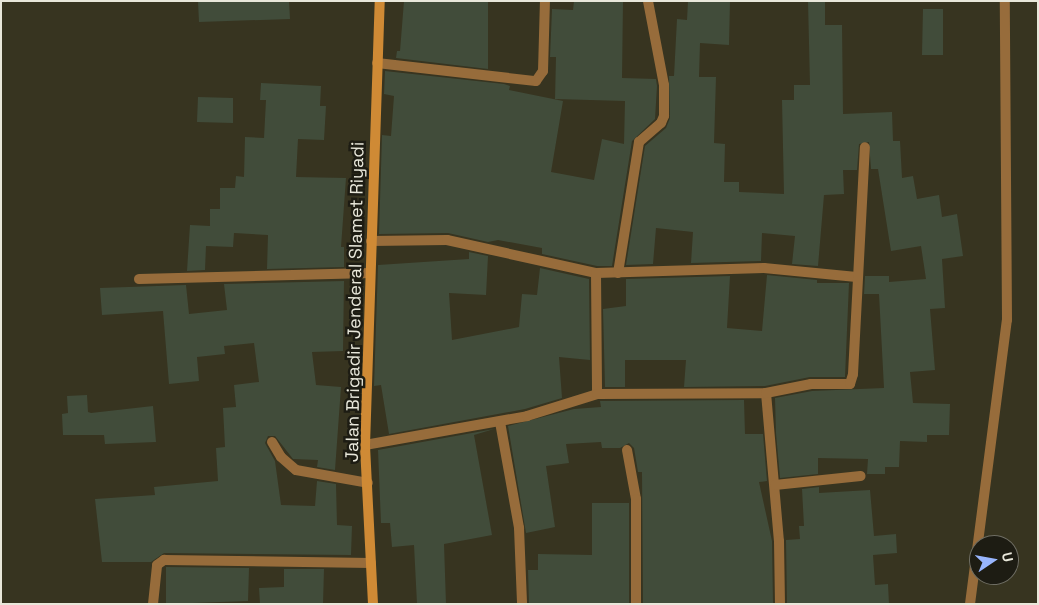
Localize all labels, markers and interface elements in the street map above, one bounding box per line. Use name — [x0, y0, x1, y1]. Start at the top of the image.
street label: Jalan Brigadir Jenderal Slamet Riyadi — [341, 142, 369, 462]
north arrow — [969, 535, 1019, 585]
text: U — [998, 551, 1017, 564]

